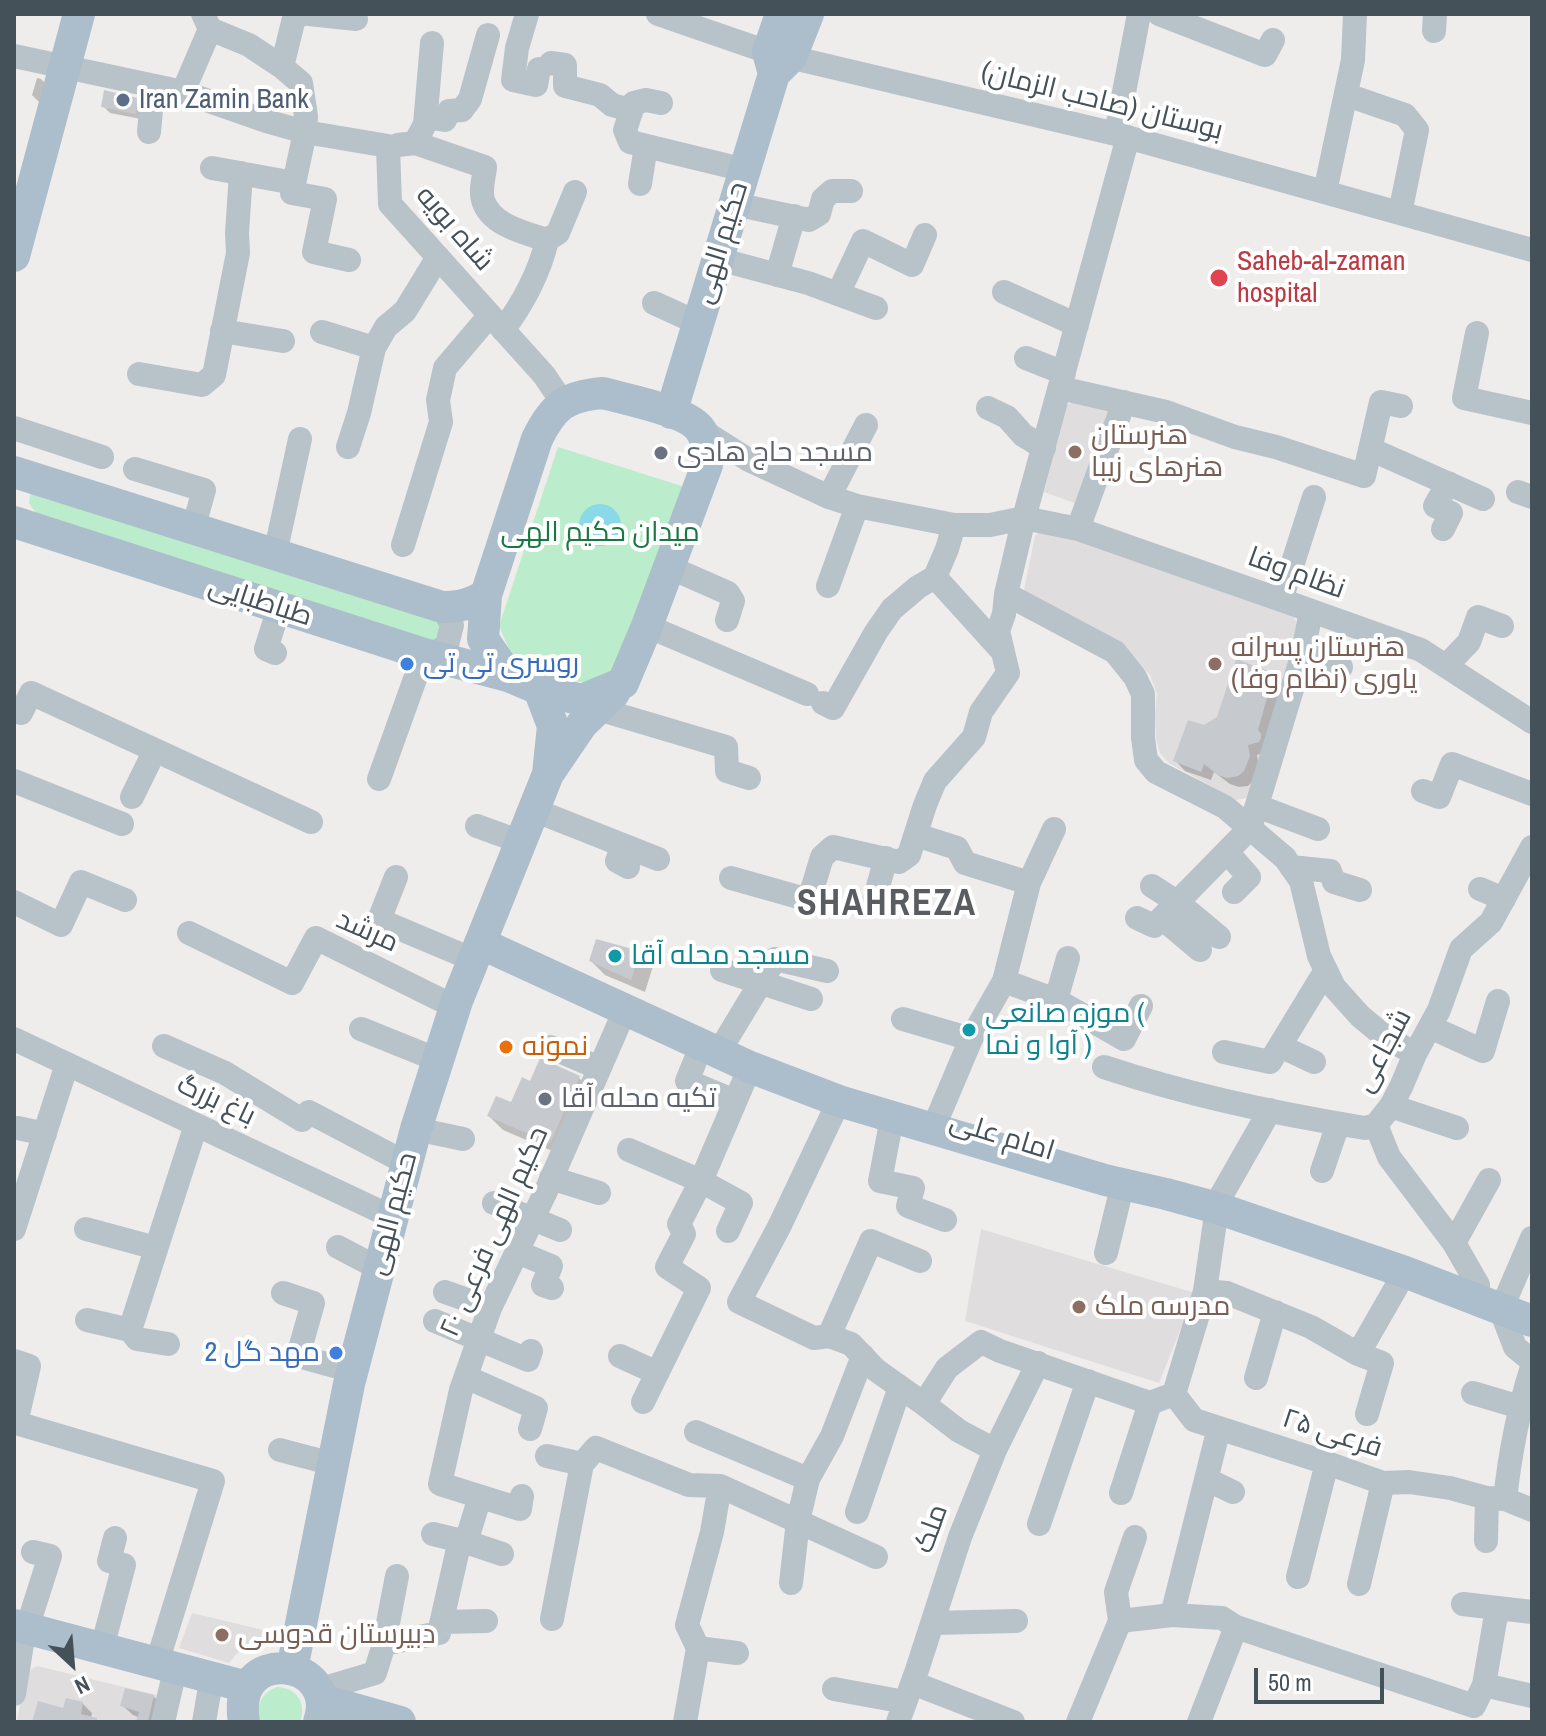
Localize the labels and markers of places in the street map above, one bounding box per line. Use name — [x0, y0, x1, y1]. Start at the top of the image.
place label: Iran Zamin Bank — [139, 83, 309, 117]
marker: Iran Zamin Bank — [114, 91, 132, 109]
place label: Saheb-al-zaman hospital — [1237, 245, 1405, 311]
marker: Saheb-al-zaman hospital — [1208, 267, 1230, 289]
place label: هنرستان هنرهای زیبا — [1091, 419, 1223, 485]
place label: مسجد حاج هادی — [677, 436, 873, 470]
marker: هنرستان هنرهای زیبا — [1066, 443, 1084, 461]
marker: مسجد حاج هادی — [652, 444, 670, 462]
place label: هنرستان پسرانه یاوری (نظام وفا) — [1231, 631, 1417, 697]
place label: روسری تی تی — [423, 647, 579, 681]
marker: روسری تی تی — [398, 655, 416, 673]
marker: هنرستان پسرانه یاوری (نظام وفا) — [1206, 655, 1224, 673]
place label: مسجد محله آقا — [631, 939, 810, 973]
marker: مسجد محله آقا — [606, 947, 624, 965]
place label: موزه صانعی ( آوا و نما ) — [985, 997, 1145, 1063]
marker: موزه صانعی ( آوا و نما ) — [960, 1021, 978, 1039]
place label: نمونه — [522, 1030, 588, 1064]
marker: نمونه — [497, 1038, 515, 1056]
place label: تکیه محله آقا — [561, 1082, 717, 1116]
marker: تکیه محله آقا — [536, 1090, 554, 1108]
place label: مدرسه ملک — [1095, 1290, 1230, 1324]
marker: مدرسه ملک — [1070, 1298, 1088, 1316]
place label: مهد گل 2 — [205, 1336, 320, 1370]
marker: مهد گل 2 — [327, 1344, 345, 1362]
place label: دبیرستان قدوسی — [238, 1618, 435, 1652]
marker: دبیرستان قدوسی — [213, 1626, 231, 1644]

